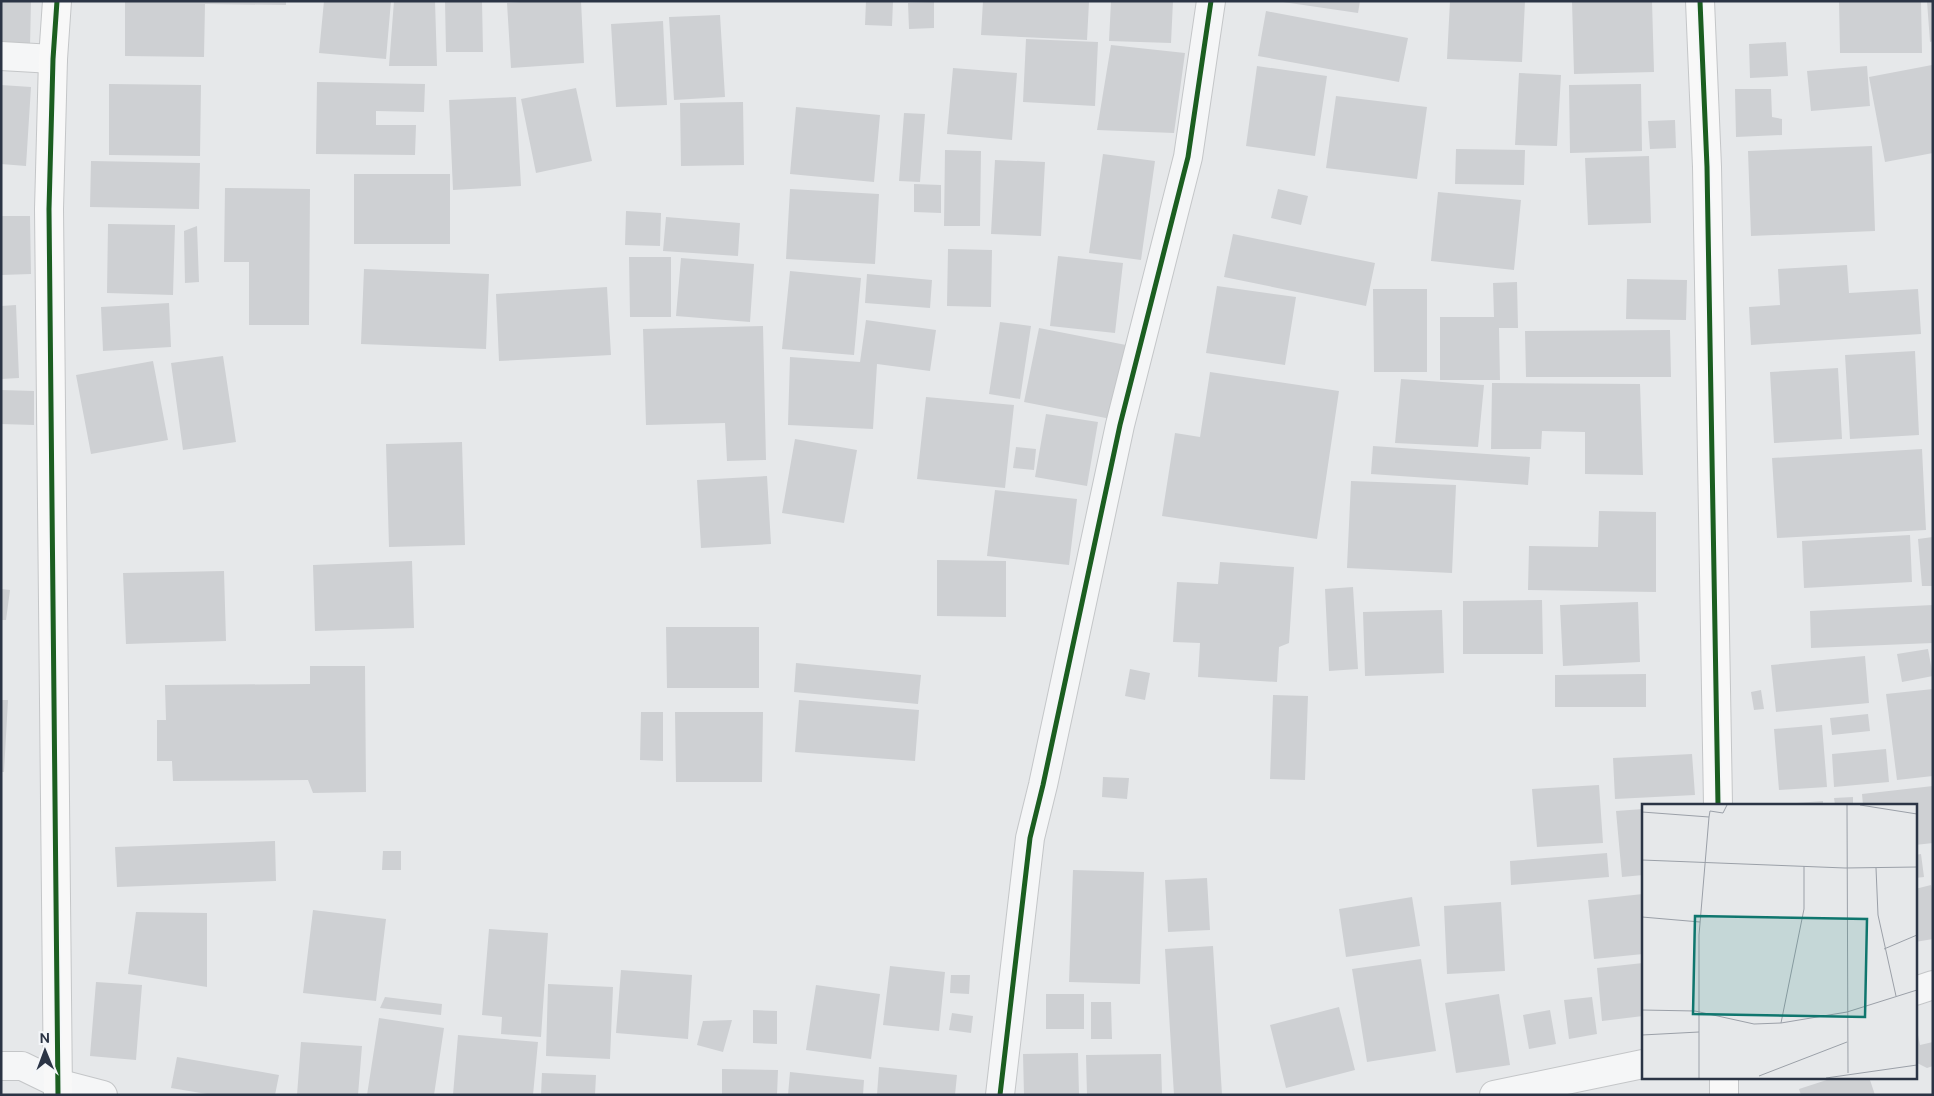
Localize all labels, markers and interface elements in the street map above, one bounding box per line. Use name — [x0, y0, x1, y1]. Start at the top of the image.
inset map — [1642, 804, 1916, 1078]
north arrow — [20, 1026, 70, 1076]
text: N — [40, 1029, 50, 1047]

